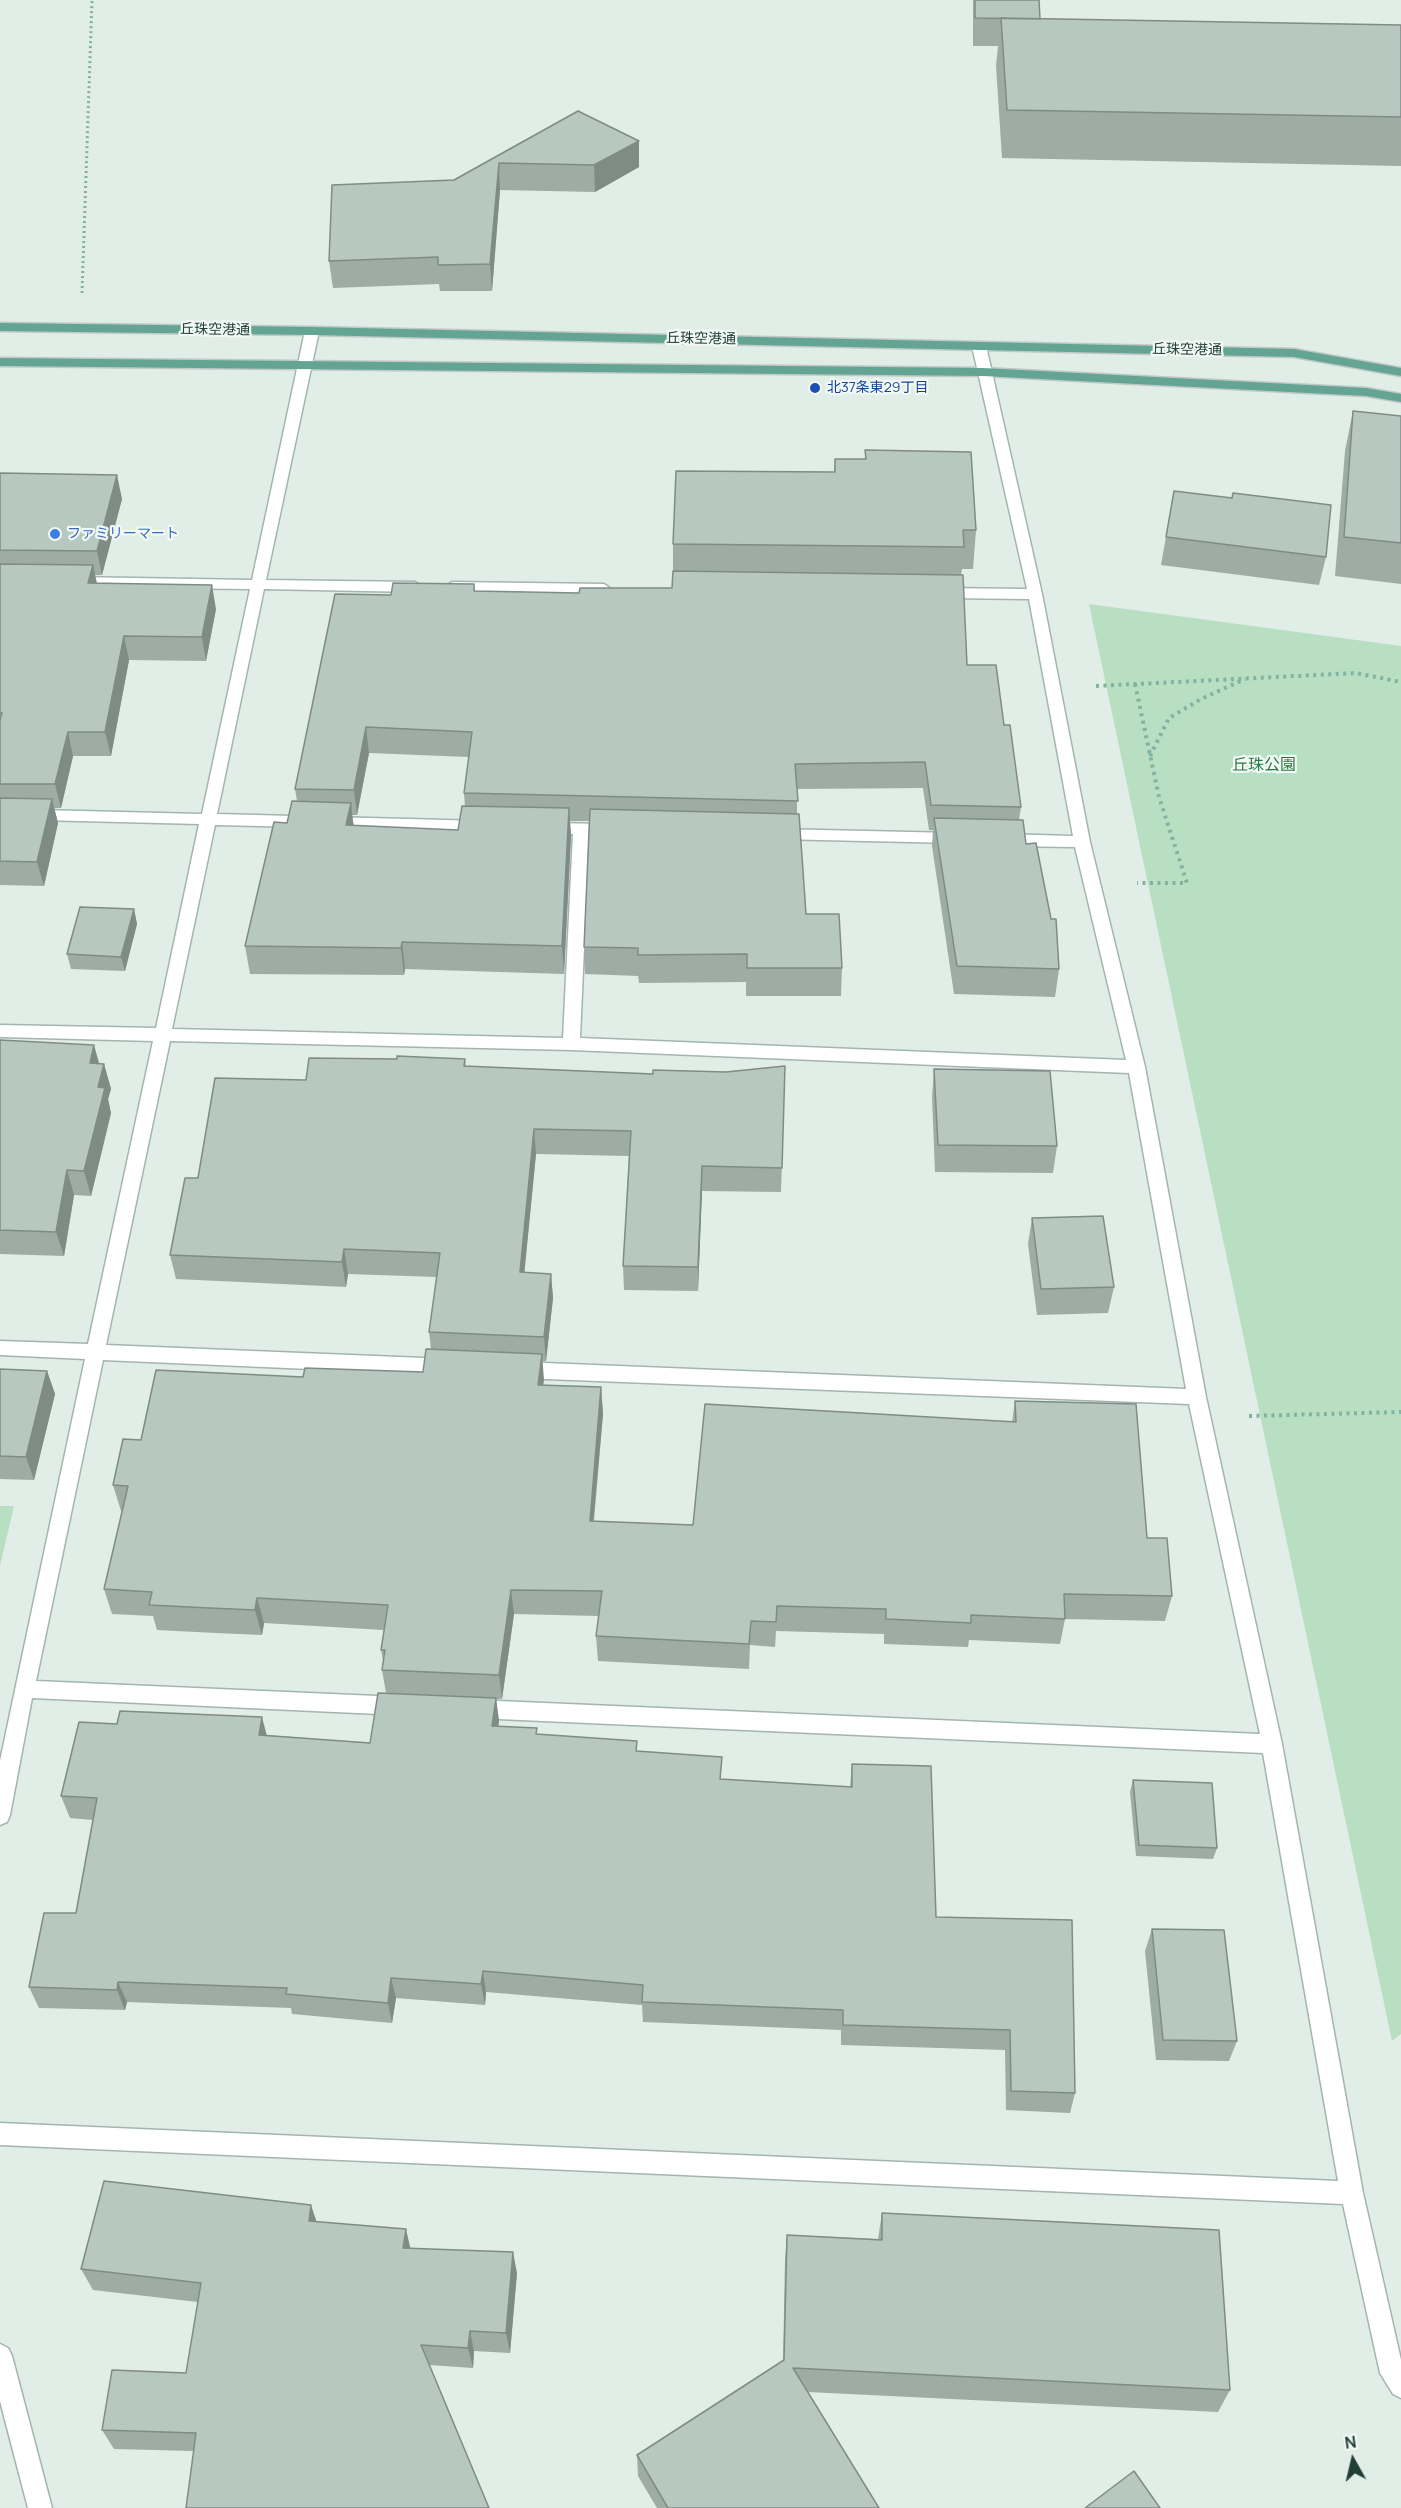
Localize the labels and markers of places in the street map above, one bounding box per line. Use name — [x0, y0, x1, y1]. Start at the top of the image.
place label: 北37条東29丁目 — [827, 380, 928, 396]
marker: 北37条東29丁目 — [808, 381, 822, 395]
place label: ファミリーマート — [67, 526, 179, 542]
marker: ファミリーマート — [48, 527, 62, 541]

